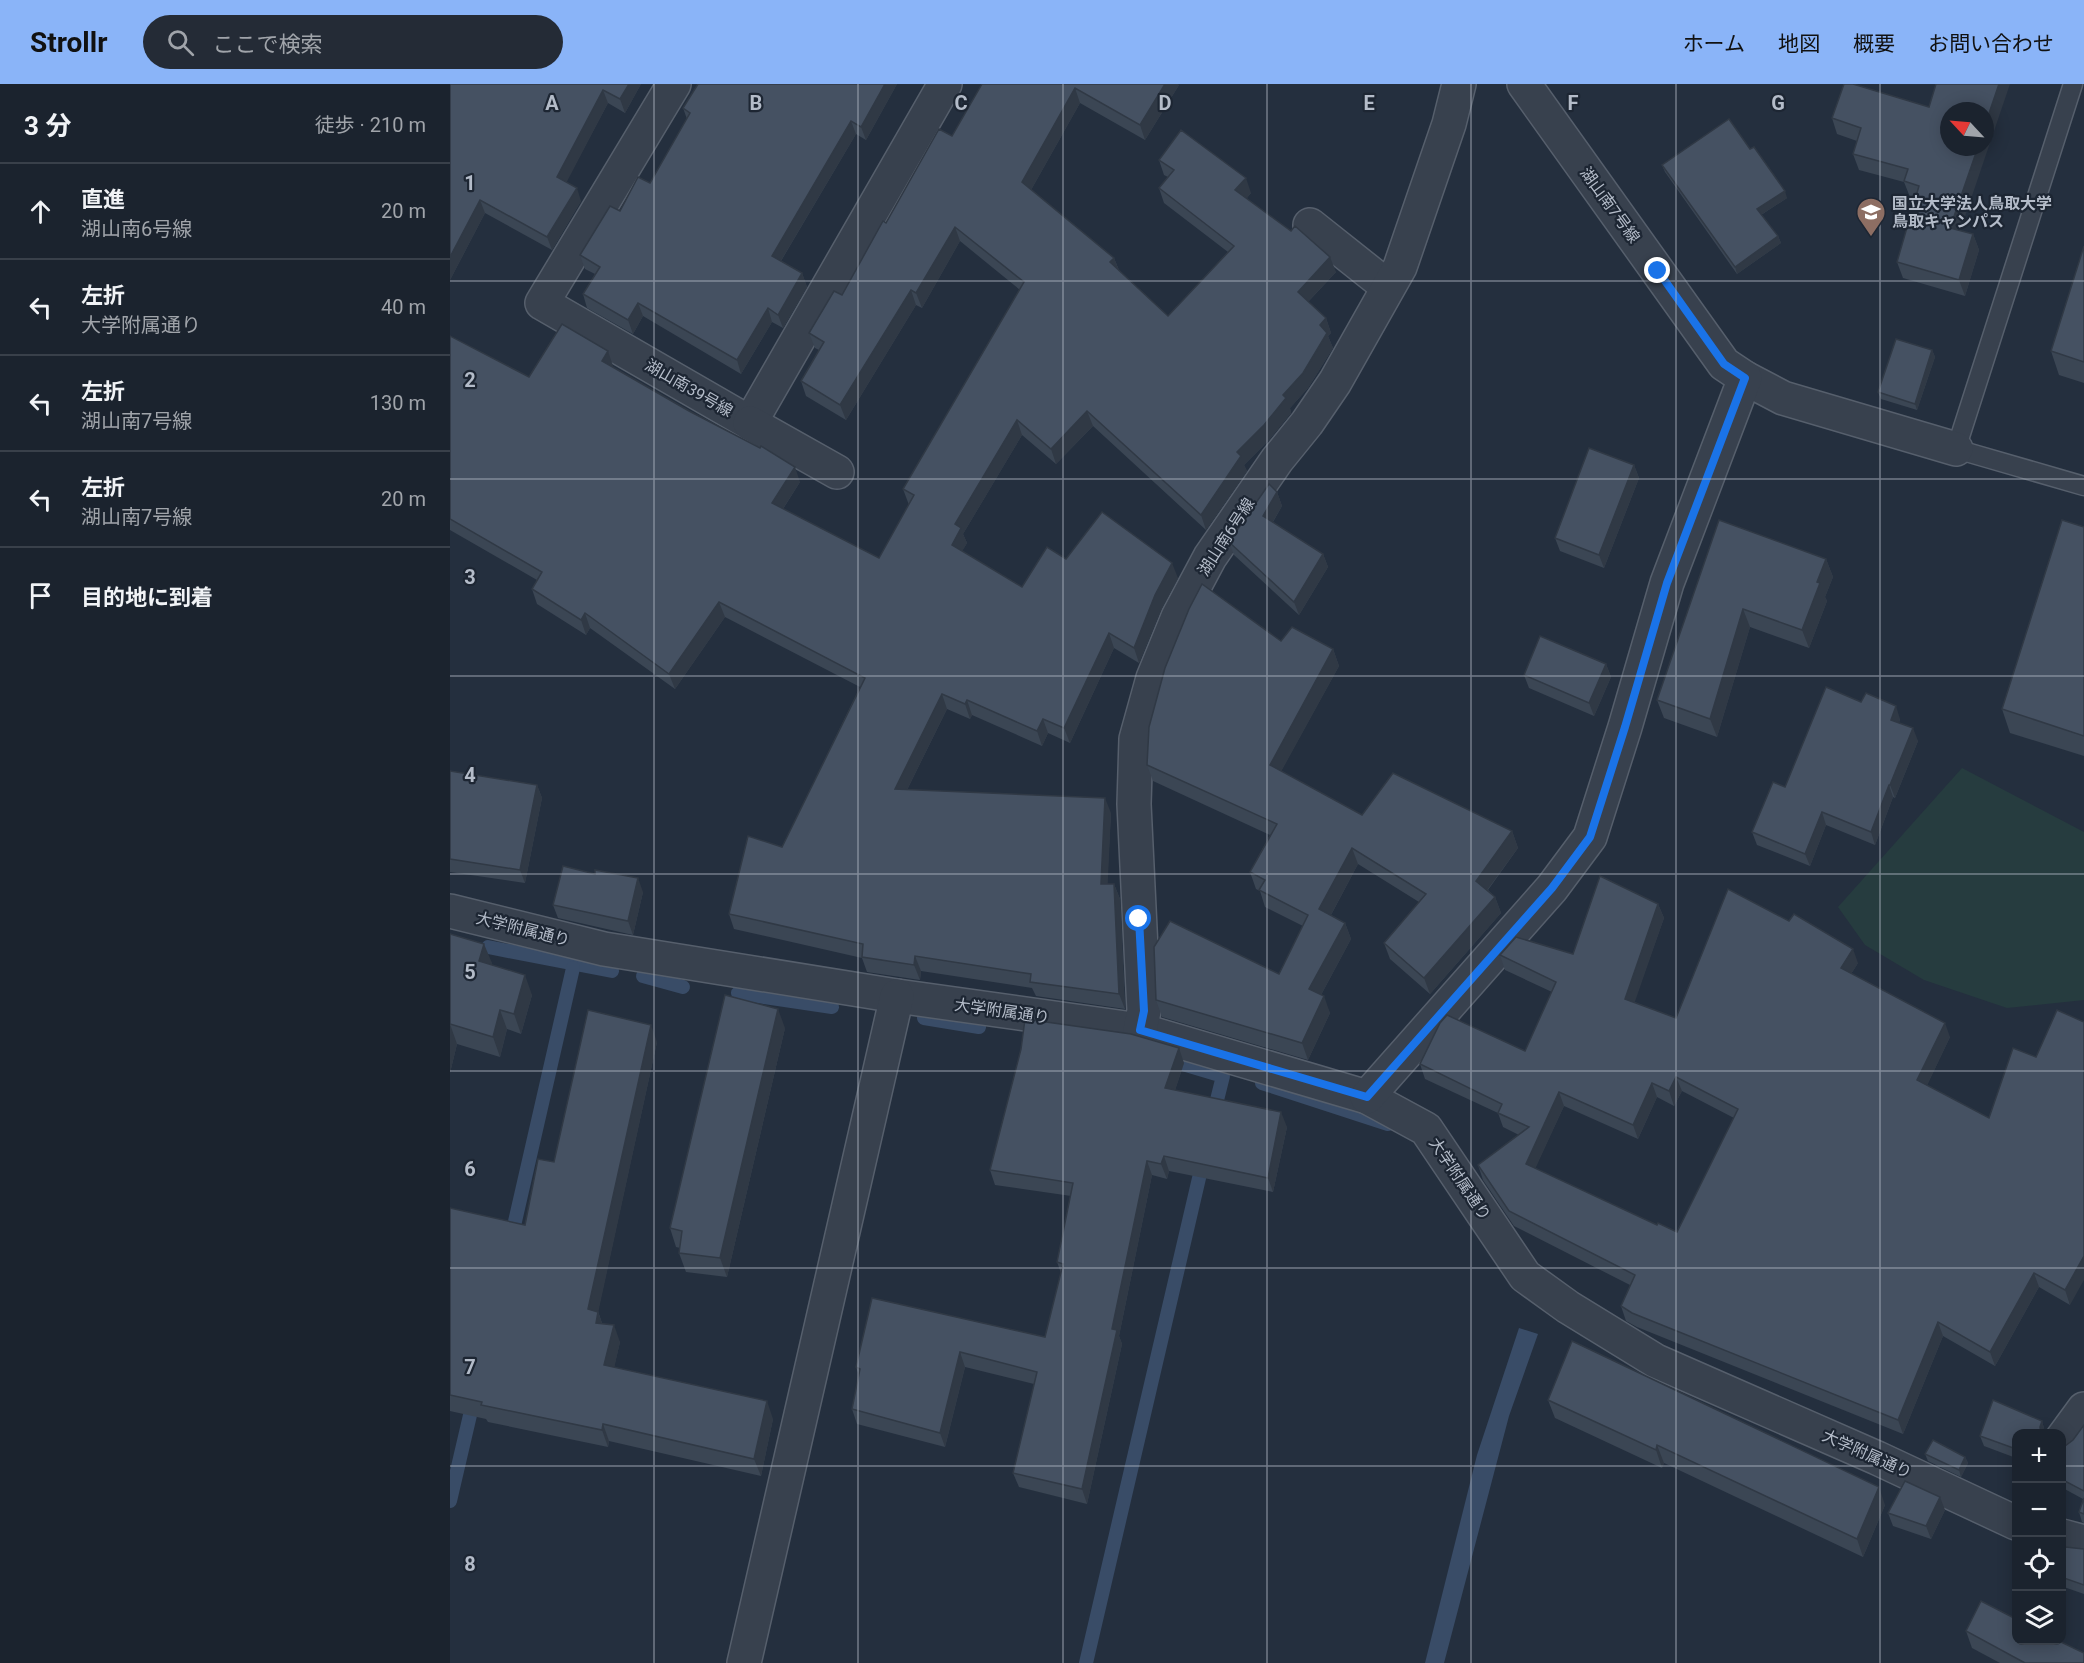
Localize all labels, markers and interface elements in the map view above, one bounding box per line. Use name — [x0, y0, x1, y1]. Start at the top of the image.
search box — [143, 15, 563, 69]
text: Strollr — [30, 26, 107, 59]
icon: search — [164, 26, 197, 59]
text: ここで検索 — [212, 32, 322, 57]
text: ホーム — [1683, 32, 1745, 56]
text: 地図 — [1778, 32, 1820, 56]
text: 概要 — [1853, 32, 1895, 56]
text: お問い合わせ — [1928, 32, 2054, 56]
text: A — [545, 91, 559, 115]
text: B — [750, 91, 762, 115]
text: C — [954, 91, 968, 115]
text: D — [1159, 91, 1172, 115]
text: E — [1363, 91, 1375, 115]
text: F — [1568, 91, 1579, 115]
text: G — [1771, 91, 1785, 115]
north arrow — [1940, 102, 1994, 156]
text: 3 分 — [24, 111, 71, 141]
text: 徒歩 · 210 m — [315, 113, 426, 137]
street label: 湖山南7号線 — [1576, 163, 1644, 247]
text: 1 — [464, 171, 476, 195]
text: 直進 — [81, 187, 125, 212]
place label: 国立大学法人鳥取大学 鳥取キャンパス — [1892, 194, 2052, 231]
icon: ahead — [24, 195, 57, 228]
school or university icon: 国立大学法人鳥取大学 鳥取キャンパス — [1855, 196, 1887, 238]
text: 20 m — [381, 199, 426, 223]
text: 湖山南6号線 — [81, 217, 192, 241]
route end — [1644, 257, 1670, 283]
text: 左折 — [81, 283, 125, 308]
icon: left — [24, 291, 57, 324]
text: 40 m — [381, 295, 426, 319]
text: 大学附属通り — [81, 313, 201, 337]
street label: 湖山南39号線 — [642, 355, 736, 421]
text: 2 — [464, 368, 476, 392]
text: 左折 — [81, 379, 125, 404]
icon: left — [24, 387, 57, 420]
text: 130 m — [370, 391, 426, 415]
text: 湖山南7号線 — [81, 409, 192, 433]
text: 左折 — [81, 475, 125, 500]
icon: left — [24, 483, 57, 516]
text: 20 m — [381, 487, 426, 511]
street label: 湖山南6号線 — [1194, 495, 1258, 579]
text: 湖山南7号線 — [81, 505, 192, 529]
text: 3 — [464, 565, 476, 589]
icon: arrive — [24, 579, 57, 612]
text: 目的地に到着 — [81, 585, 213, 610]
text: 4 — [464, 763, 476, 787]
route start — [1125, 905, 1151, 931]
street label: 大学附属通り — [474, 908, 572, 950]
text: 5 — [464, 960, 476, 984]
street label: 大学附属通り — [953, 995, 1051, 1027]
street label: 大学附属通り — [1425, 1134, 1495, 1224]
text: 6 — [464, 1157, 476, 1181]
text: 7 — [464, 1355, 476, 1379]
street label: 大学附属通り — [1819, 1426, 1915, 1482]
map controls — [2012, 1429, 2066, 1645]
button: + — [2012, 1429, 2066, 1483]
button: − — [2012, 1483, 2066, 1537]
button: locate — [2012, 1537, 2066, 1591]
text: 8 — [464, 1552, 476, 1576]
button: layers — [2012, 1591, 2066, 1645]

